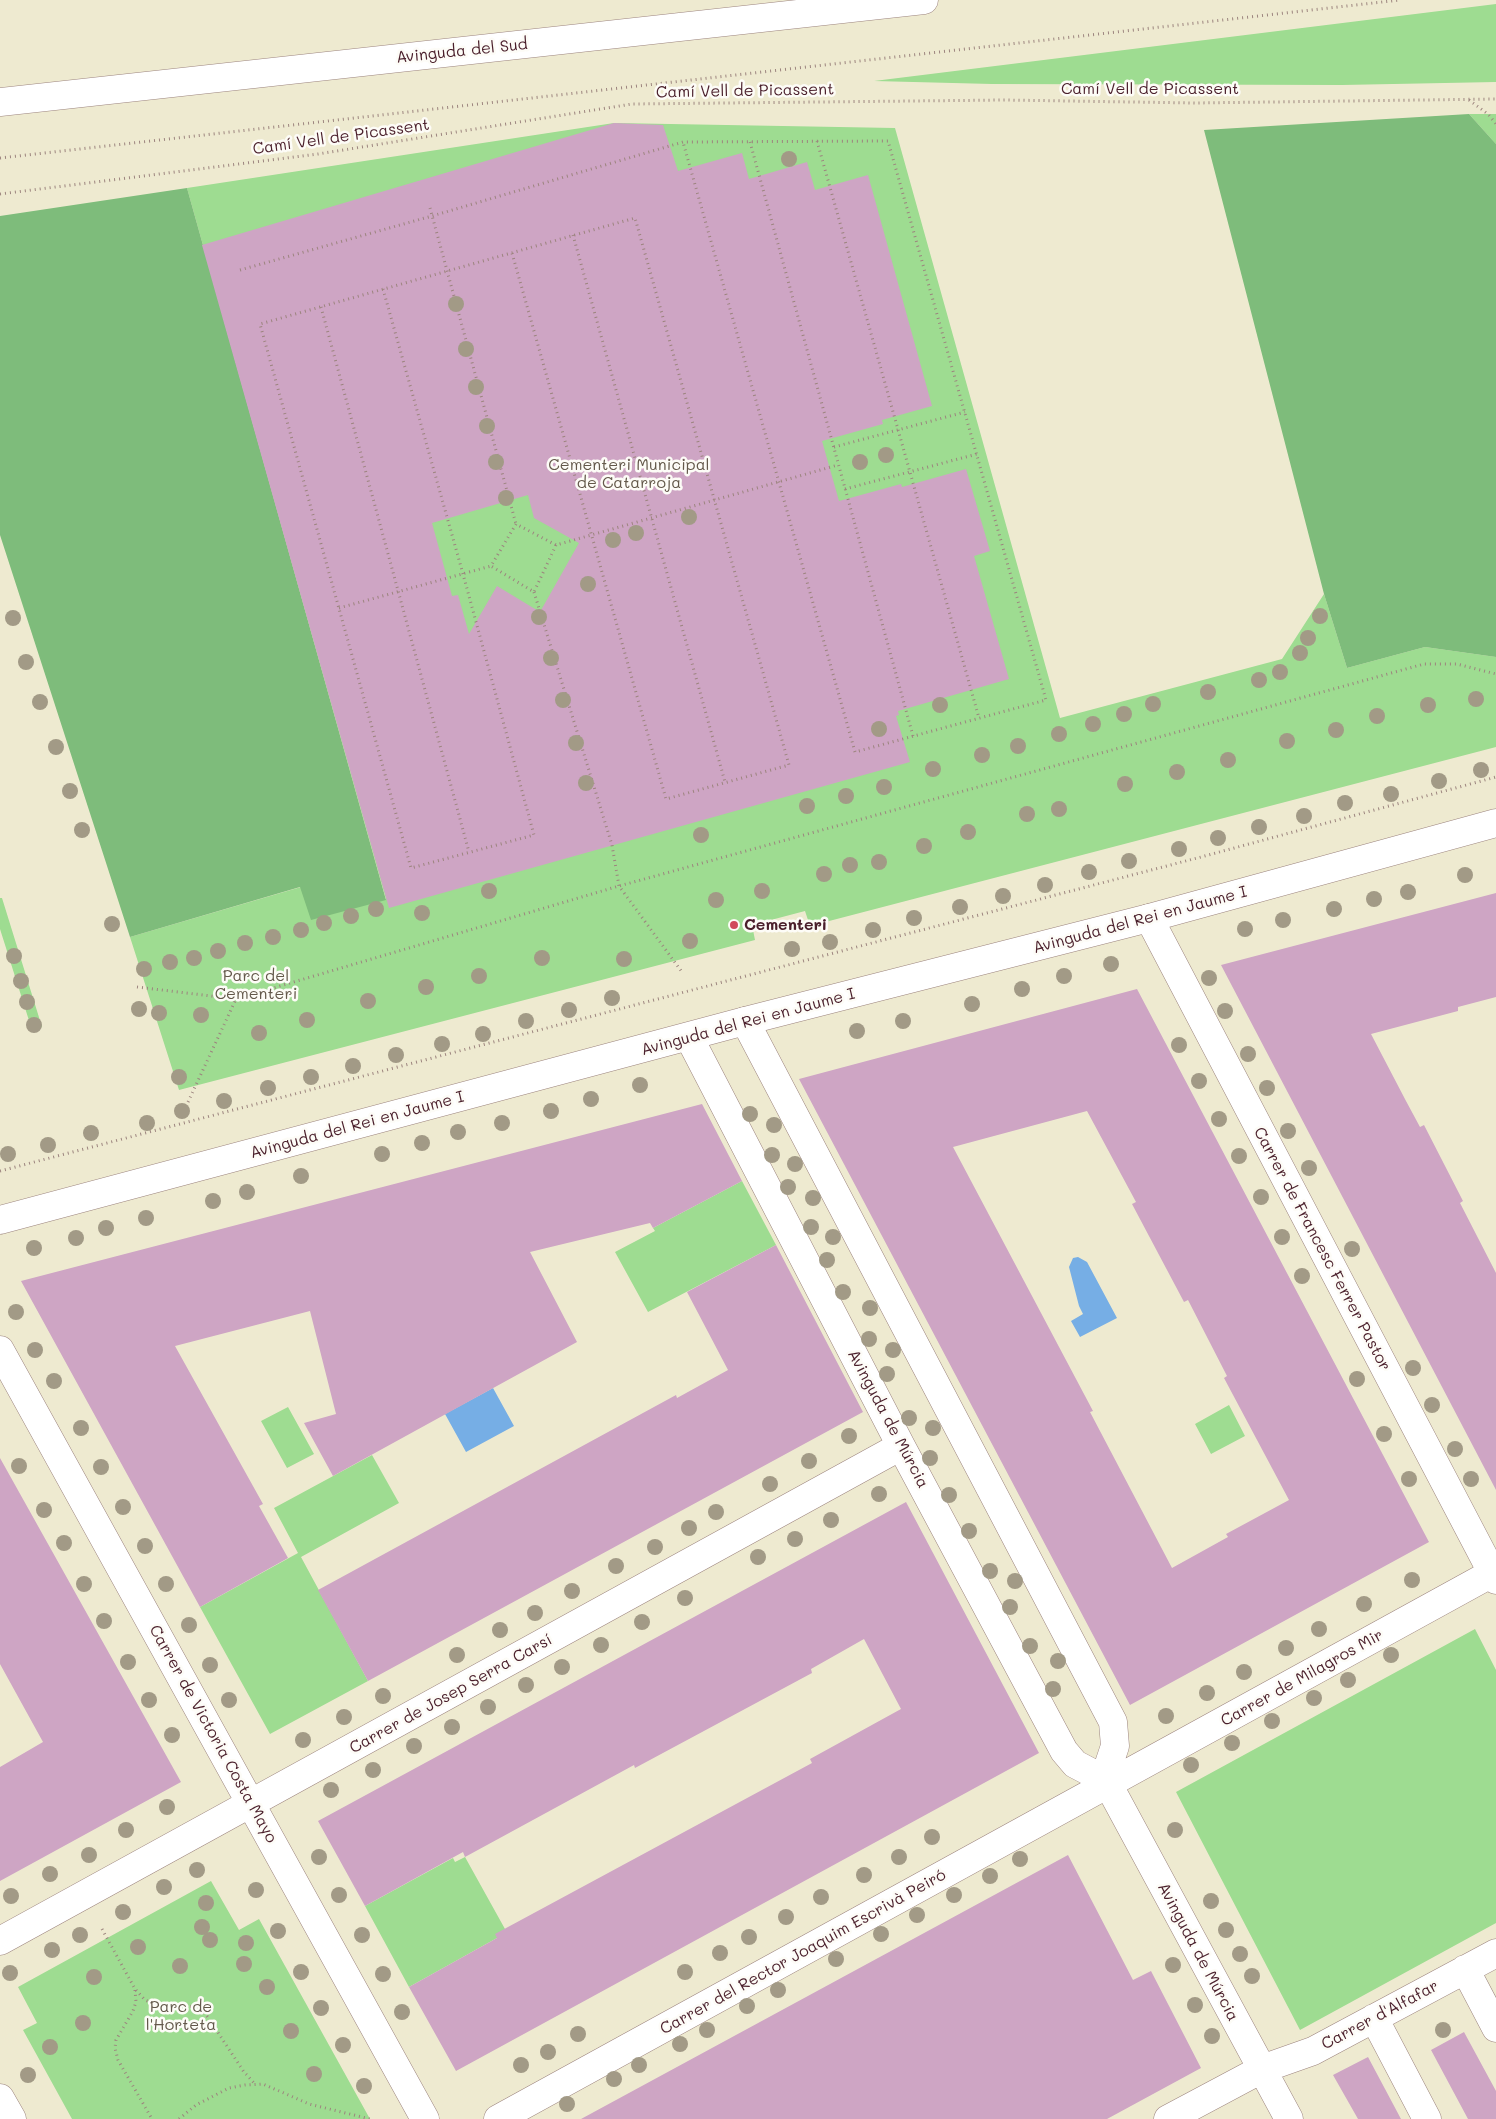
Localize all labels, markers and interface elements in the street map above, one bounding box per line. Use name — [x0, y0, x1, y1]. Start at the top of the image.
street label: Avinguda del Sud — [395, 35, 529, 67]
street label: Camí Vell de Picassent — [1061, 79, 1239, 99]
street label: Camí Vell de Picassent — [656, 80, 834, 102]
street label: Camí Vell de Picassent — [251, 115, 431, 159]
park label: Cementeri Municipal de Catarroja — [548, 455, 710, 493]
street label: Avinguda del Rei en Jaume I — [1031, 882, 1249, 958]
place label: Cementeri — [744, 915, 827, 935]
marker: Cementeri — [728, 919, 740, 931]
park label: Parc del Cementeri — [215, 966, 297, 1004]
street label: Avinguda del Rei en Jaume I — [639, 984, 857, 1060]
street label: Avinguda del Rei en Jaume I — [248, 1087, 466, 1163]
street label: Carrer de Francesc Ferrer Pastor — [1249, 1124, 1395, 1374]
street label: Avinguda de Múrcia — [843, 1347, 933, 1491]
street label: Carrer de Victoria Costa Mayo — [145, 1622, 281, 1846]
street label: Carrer de Milagros Mir — [1217, 1625, 1387, 1731]
street label: Carrer de Josep Serra Carsí — [346, 1630, 556, 1758]
street label: Carrer del Rector Joaquim Escrivà Peiró — [657, 1865, 949, 2039]
street label: Avinguda de Múrcia — [1153, 1880, 1243, 2024]
street label: Carrer d'Alfafar — [1318, 1976, 1442, 2054]
park label: Parc de l'Horteta — [146, 1997, 216, 2035]

